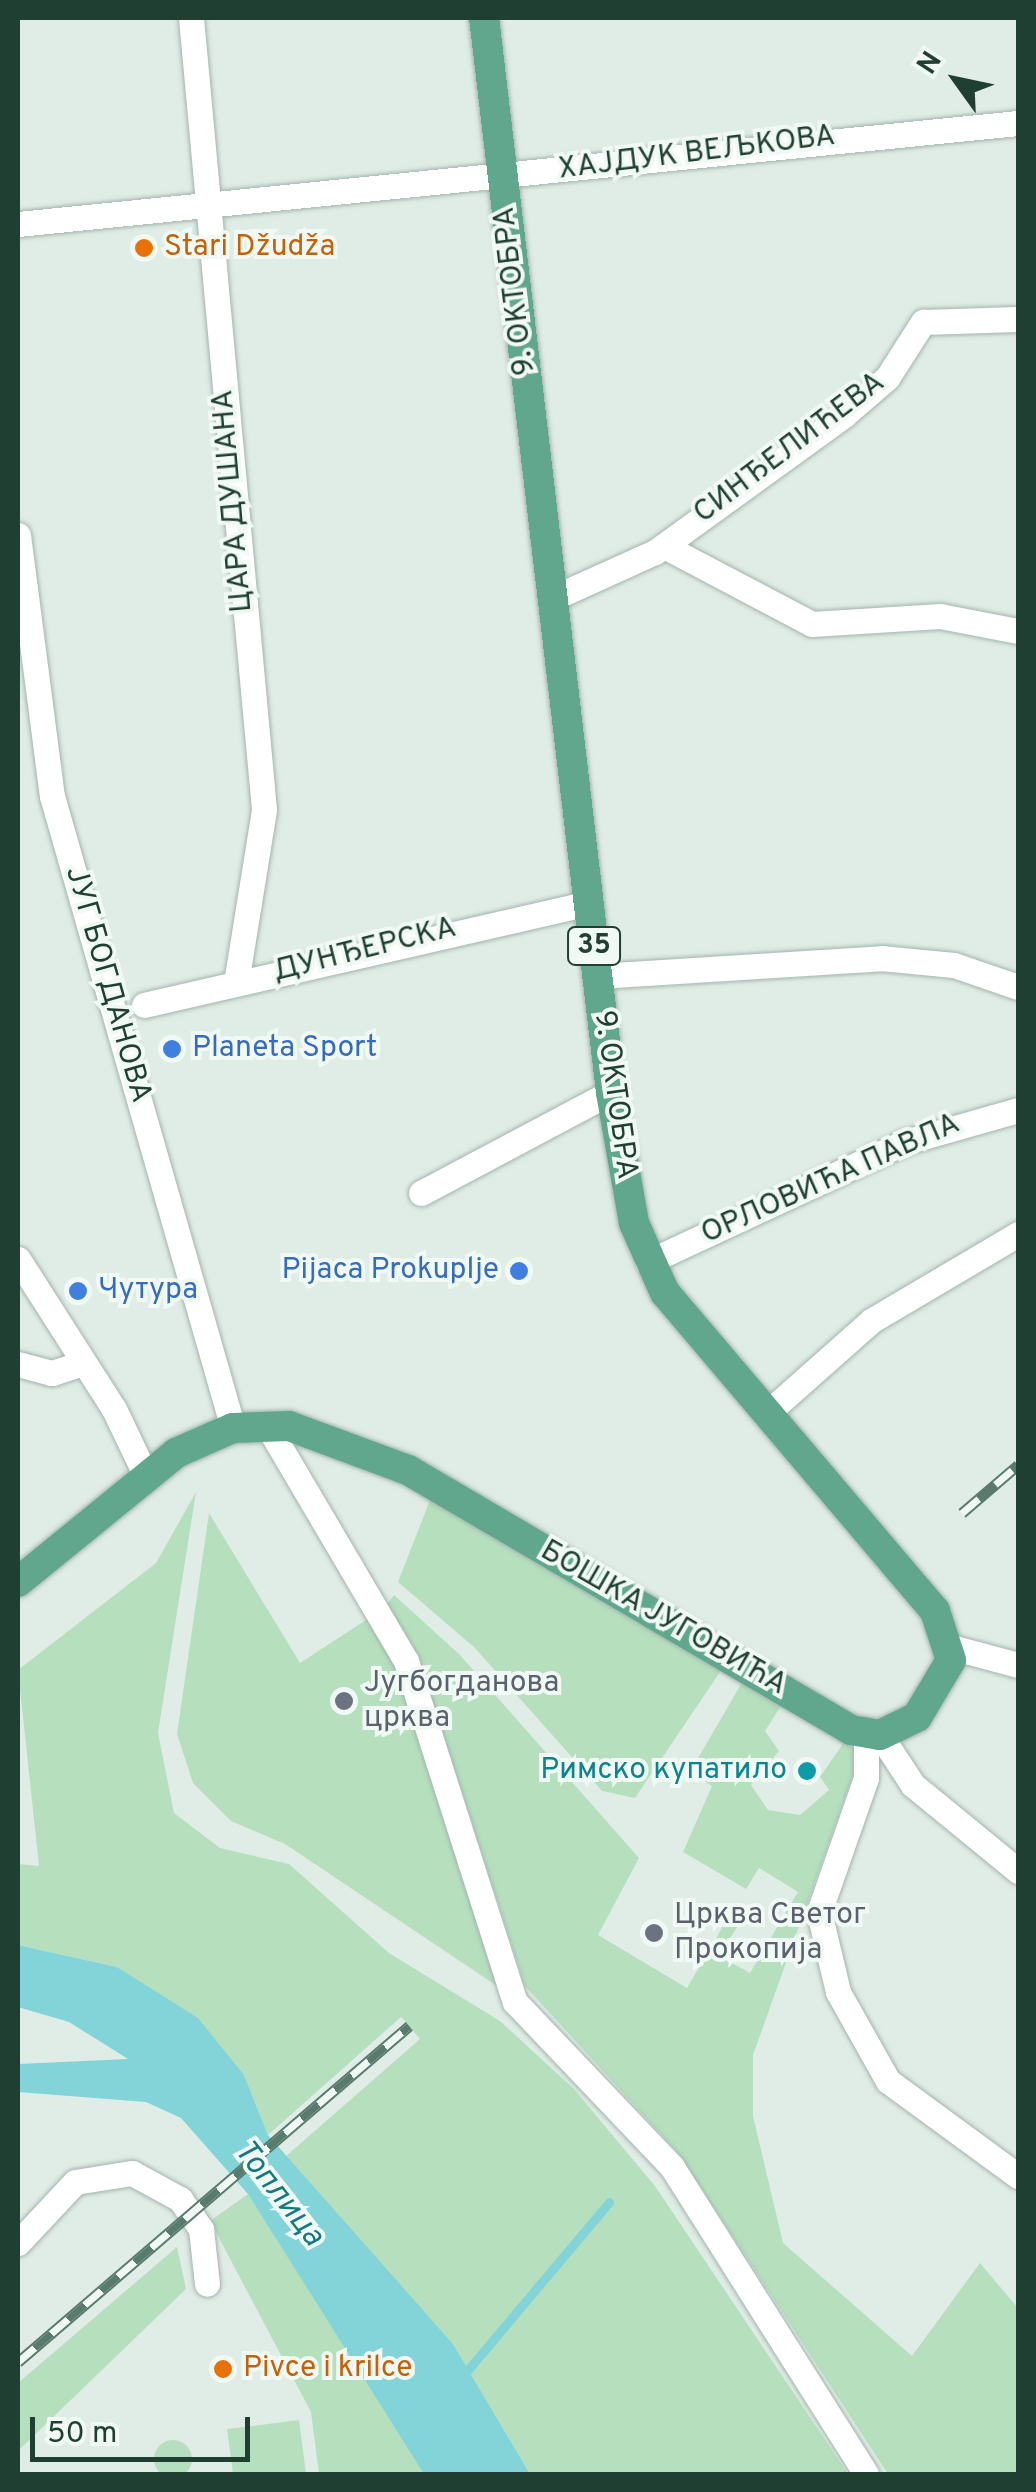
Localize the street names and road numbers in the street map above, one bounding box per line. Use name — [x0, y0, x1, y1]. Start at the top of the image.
street label: ХАЈДУК ВЕЉКОВА — [556, 119, 838, 189]
street label: 9. ОКТОБРА — [488, 204, 544, 378]
street label: СИНЂЕЛИЋЕВА — [688, 366, 892, 532]
street label: ЦАРА ДУШАНА — [206, 387, 262, 615]
street label: ЈУГ БОГДАНОВА — [56, 862, 158, 1108]
street label: ДУНЂЕРСКА — [270, 911, 460, 991]
road number: 35 — [566, 923, 622, 969]
street label: 9. ОКТОБРА — [584, 1008, 644, 1182]
street label: ОРЛОВИЋА ПАВЛА — [696, 1107, 966, 1253]
street label: БОШКА ЈУГОВИЋА — [533, 1533, 793, 1705]

